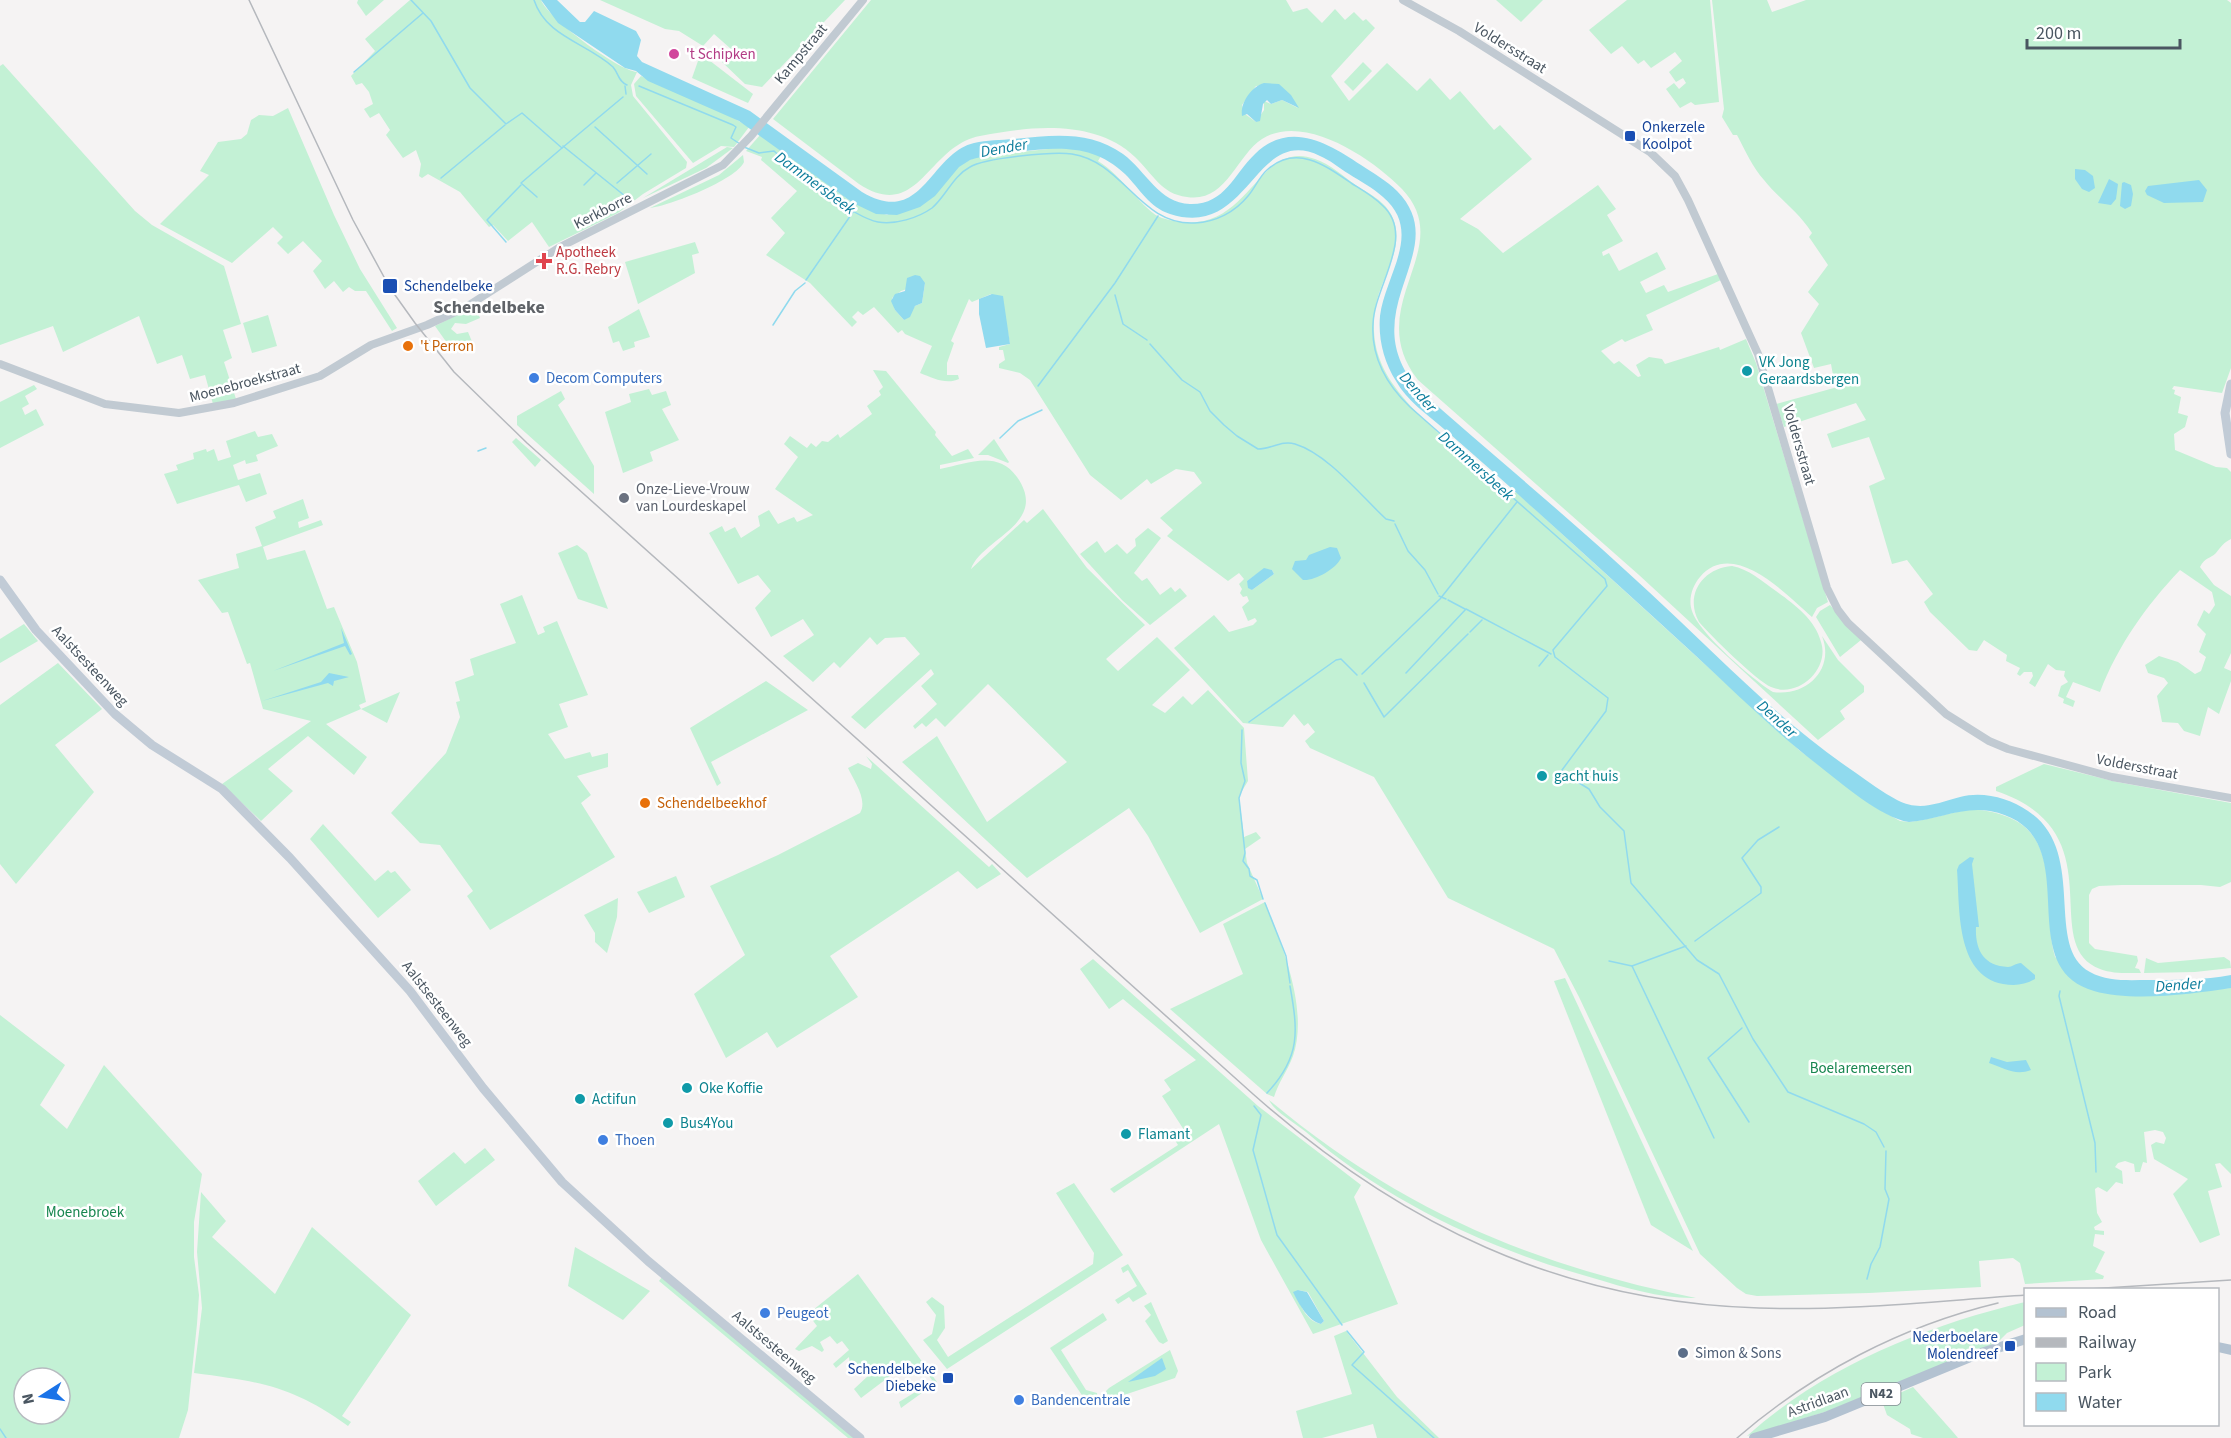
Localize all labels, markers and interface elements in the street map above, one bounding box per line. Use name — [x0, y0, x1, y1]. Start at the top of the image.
scale bar — [2027, 12, 2180, 50]
street label: Voldersstraat — [1469, 17, 1551, 79]
street label: Kampstraat — [770, 19, 832, 89]
text: 200 m — [2036, 21, 2081, 46]
place label: 't Schipken — [686, 44, 756, 65]
marker: 't Schipken — [667, 47, 681, 61]
place label: Onkerzele Koolpot — [1642, 117, 1705, 155]
marker: Onkerzele Koolpot — [1623, 129, 1637, 143]
water label: Dender — [979, 133, 1031, 163]
water label: Dammersbeek — [770, 146, 860, 220]
street label: Kerkborre — [570, 187, 636, 235]
place label: Apotheek R.G. Rebry — [556, 242, 621, 280]
marker: Apotheek R.G. Rebry — [537, 254, 551, 268]
place label: Schendelbeke — [404, 276, 493, 297]
marker: Schendelbeke — [381, 277, 399, 295]
district label: Schendelbeke — [433, 295, 545, 320]
place label: 't Perron — [420, 336, 474, 357]
marker: 't Perron — [401, 339, 415, 353]
place label: VK Jong Geraardsbergen — [1759, 352, 1859, 390]
street label: Moenebroekstraat — [187, 358, 303, 408]
marker: VK Jong Geraardsbergen — [1740, 364, 1754, 378]
water label: Dender — [1394, 367, 1443, 418]
place label: Decom Computers — [546, 368, 662, 389]
marker: Decom Computers — [527, 371, 541, 385]
street label: Voldersstraat — [1778, 402, 1820, 488]
water label: Dammersbeek — [1433, 426, 1519, 506]
place label: Onze-Lieve-Vrouw van Lourdeskapel — [636, 479, 750, 517]
marker: Onze-Lieve-Vrouw van Lourdeskapel — [617, 491, 631, 505]
street label: Aalstsesteenweg — [47, 621, 133, 712]
water label: Dender — [1752, 695, 1803, 744]
street label: Voldersstraat — [2094, 749, 2180, 785]
place label: gacht huis — [1554, 766, 1618, 787]
marker: gacht huis — [1535, 769, 1549, 783]
place label: Schendelbeekhof — [657, 793, 767, 814]
marker: Schendelbeekhof — [638, 796, 652, 810]
street label: Aalstsesteenweg — [397, 957, 478, 1052]
water label: Dender — [2155, 972, 2205, 998]
park label: Boelaremeersen — [1810, 1058, 1912, 1079]
place label: Oke Koffie — [699, 1078, 763, 1099]
marker: Oke Koffie — [680, 1081, 694, 1095]
place label: Actifun — [592, 1089, 636, 1110]
marker: Actifun — [573, 1092, 587, 1106]
place label: Bus4You — [680, 1113, 734, 1134]
marker: Bus4You — [661, 1116, 675, 1130]
place label: Flamant — [1138, 1124, 1190, 1145]
marker: Flamant — [1119, 1127, 1133, 1141]
place label: Thoen — [615, 1130, 655, 1151]
marker: Thoen — [596, 1133, 610, 1147]
park label: Moenebroek — [46, 1202, 125, 1223]
legend — [2024, 1288, 2219, 1426]
text: Road — [2078, 1300, 2117, 1325]
place label: Peugeot — [777, 1303, 828, 1324]
street label: Aalstsesteenweg — [727, 1306, 821, 1389]
marker: Peugeot — [758, 1306, 772, 1320]
place label: Nederboelare Molendreef — [1912, 1327, 1999, 1365]
text: Railway — [2078, 1330, 2137, 1355]
marker: Nederboelare Molendreef — [2003, 1339, 2017, 1353]
place label: Simon & Sons — [1695, 1343, 1781, 1364]
marker: Simon & Sons — [1676, 1346, 1690, 1360]
place label: Schendelbeke Diebeke — [847, 1359, 936, 1397]
text: Park — [2078, 1360, 2112, 1385]
north arrow — [12, 1366, 72, 1426]
marker: Schendelbeke Diebeke — [941, 1371, 955, 1385]
street label: Astridlaan — [1784, 1381, 1852, 1423]
road number: N42 — [1862, 1383, 1900, 1405]
place label: Bandencentrale — [1031, 1390, 1130, 1411]
text: Water — [2078, 1390, 2122, 1415]
text: N — [16, 1391, 40, 1406]
marker: Bandencentrale — [1012, 1393, 1026, 1407]

